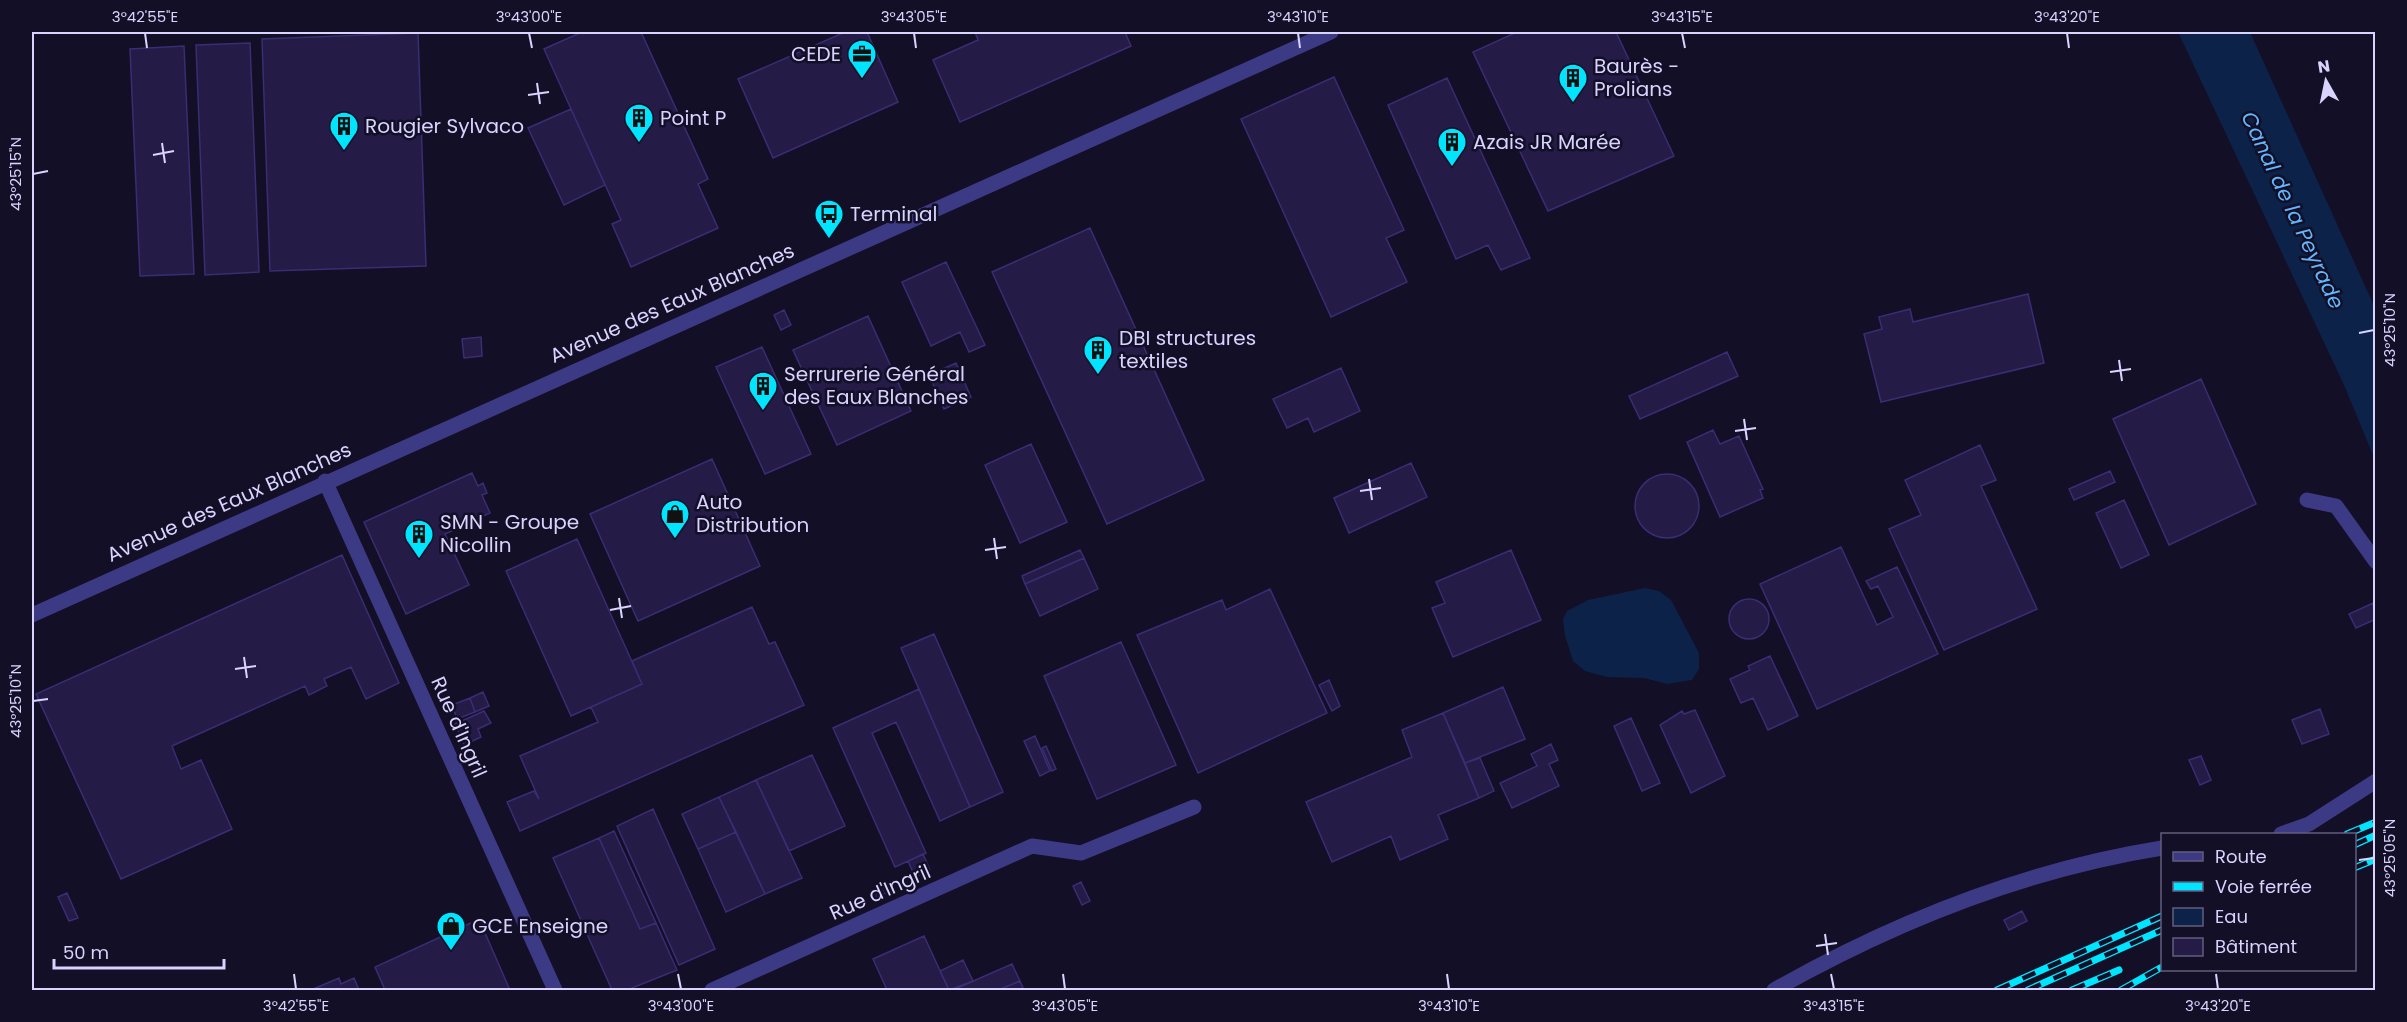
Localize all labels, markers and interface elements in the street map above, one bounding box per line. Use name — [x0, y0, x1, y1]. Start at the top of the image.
text: 3°42'55"E — [112, 6, 178, 27]
text: 3°43'00"E — [496, 6, 562, 27]
text: 3°43'05"E — [881, 6, 947, 27]
text: 3°43'10"E — [1267, 6, 1329, 27]
text: 3°43'15"E — [1651, 6, 1713, 27]
text: 3°43'20"E — [2034, 6, 2100, 27]
office icon: CEDE — [846, 38, 878, 80]
place label: CEDE — [791, 40, 841, 68]
north arrow — [2296, 51, 2356, 111]
place label: Baurès - Prolians — [1594, 52, 1679, 103]
text: N — [2316, 54, 2331, 79]
building icon: Baurès - Prolians — [1557, 62, 1589, 104]
building icon: Point P — [623, 102, 655, 144]
place label: Point P — [660, 104, 726, 132]
water label: Canal de la Peyrade — [2234, 107, 2352, 313]
building icon: Rougier Sylvaco — [328, 110, 360, 152]
place label: Rougier Sylvaco — [365, 112, 524, 140]
building icon: Azais JR Marée — [1436, 126, 1468, 168]
place label: Azais JR Marée — [1473, 128, 1621, 156]
text: 43°25'15"N — [5, 137, 26, 211]
bus stop icon: Terminal — [813, 198, 845, 240]
place label: Terminal — [850, 200, 937, 228]
street label: Avenue des Eaux Blanches — [545, 236, 799, 370]
text: 43°25'10"N — [2379, 293, 2400, 367]
place label: DBI structures textiles — [1119, 324, 1256, 375]
building icon: DBI structures textiles — [1082, 334, 1114, 376]
place label: Serrurerie Général des Eaux Blanches — [784, 360, 968, 411]
building icon: Serrurerie Général des Eaux Blanches — [747, 370, 779, 412]
street label: Avenue des Eaux Blanches — [102, 435, 356, 569]
place label: Auto Distribution — [696, 488, 809, 539]
shop icon: Auto Distribution — [659, 498, 691, 540]
place label: SMN - Groupe Nicollin — [440, 508, 579, 559]
building icon: SMN - Groupe Nicollin — [403, 518, 435, 560]
text: 43°25'10"N — [5, 664, 26, 738]
street label: Rue d'Ingril — [424, 672, 494, 782]
text: 43°25'05"N — [2379, 819, 2400, 897]
legend — [2161, 833, 2356, 971]
text: Route — [2215, 844, 2267, 869]
street label: Rue d'Ingril — [825, 857, 935, 927]
text: Voie ferrée — [2215, 874, 2312, 899]
text: Eau — [2215, 904, 2248, 929]
shop icon: GCE Enseigne — [435, 910, 467, 952]
place label: GCE Enseigne — [472, 912, 608, 940]
scale bar — [54, 932, 224, 970]
text: Bâtiment — [2215, 934, 2297, 959]
text: 50 m — [63, 940, 109, 965]
text: 3°42'55"E — [263, 995, 329, 1016]
text: 3°43'00"E — [648, 995, 714, 1016]
text: 3°43'05"E — [1032, 995, 1098, 1016]
text: 3°43'10"E — [1418, 995, 1480, 1016]
text: 3°43'15"E — [1803, 995, 1865, 1016]
text: 3°43'20"E — [2185, 995, 2251, 1016]

